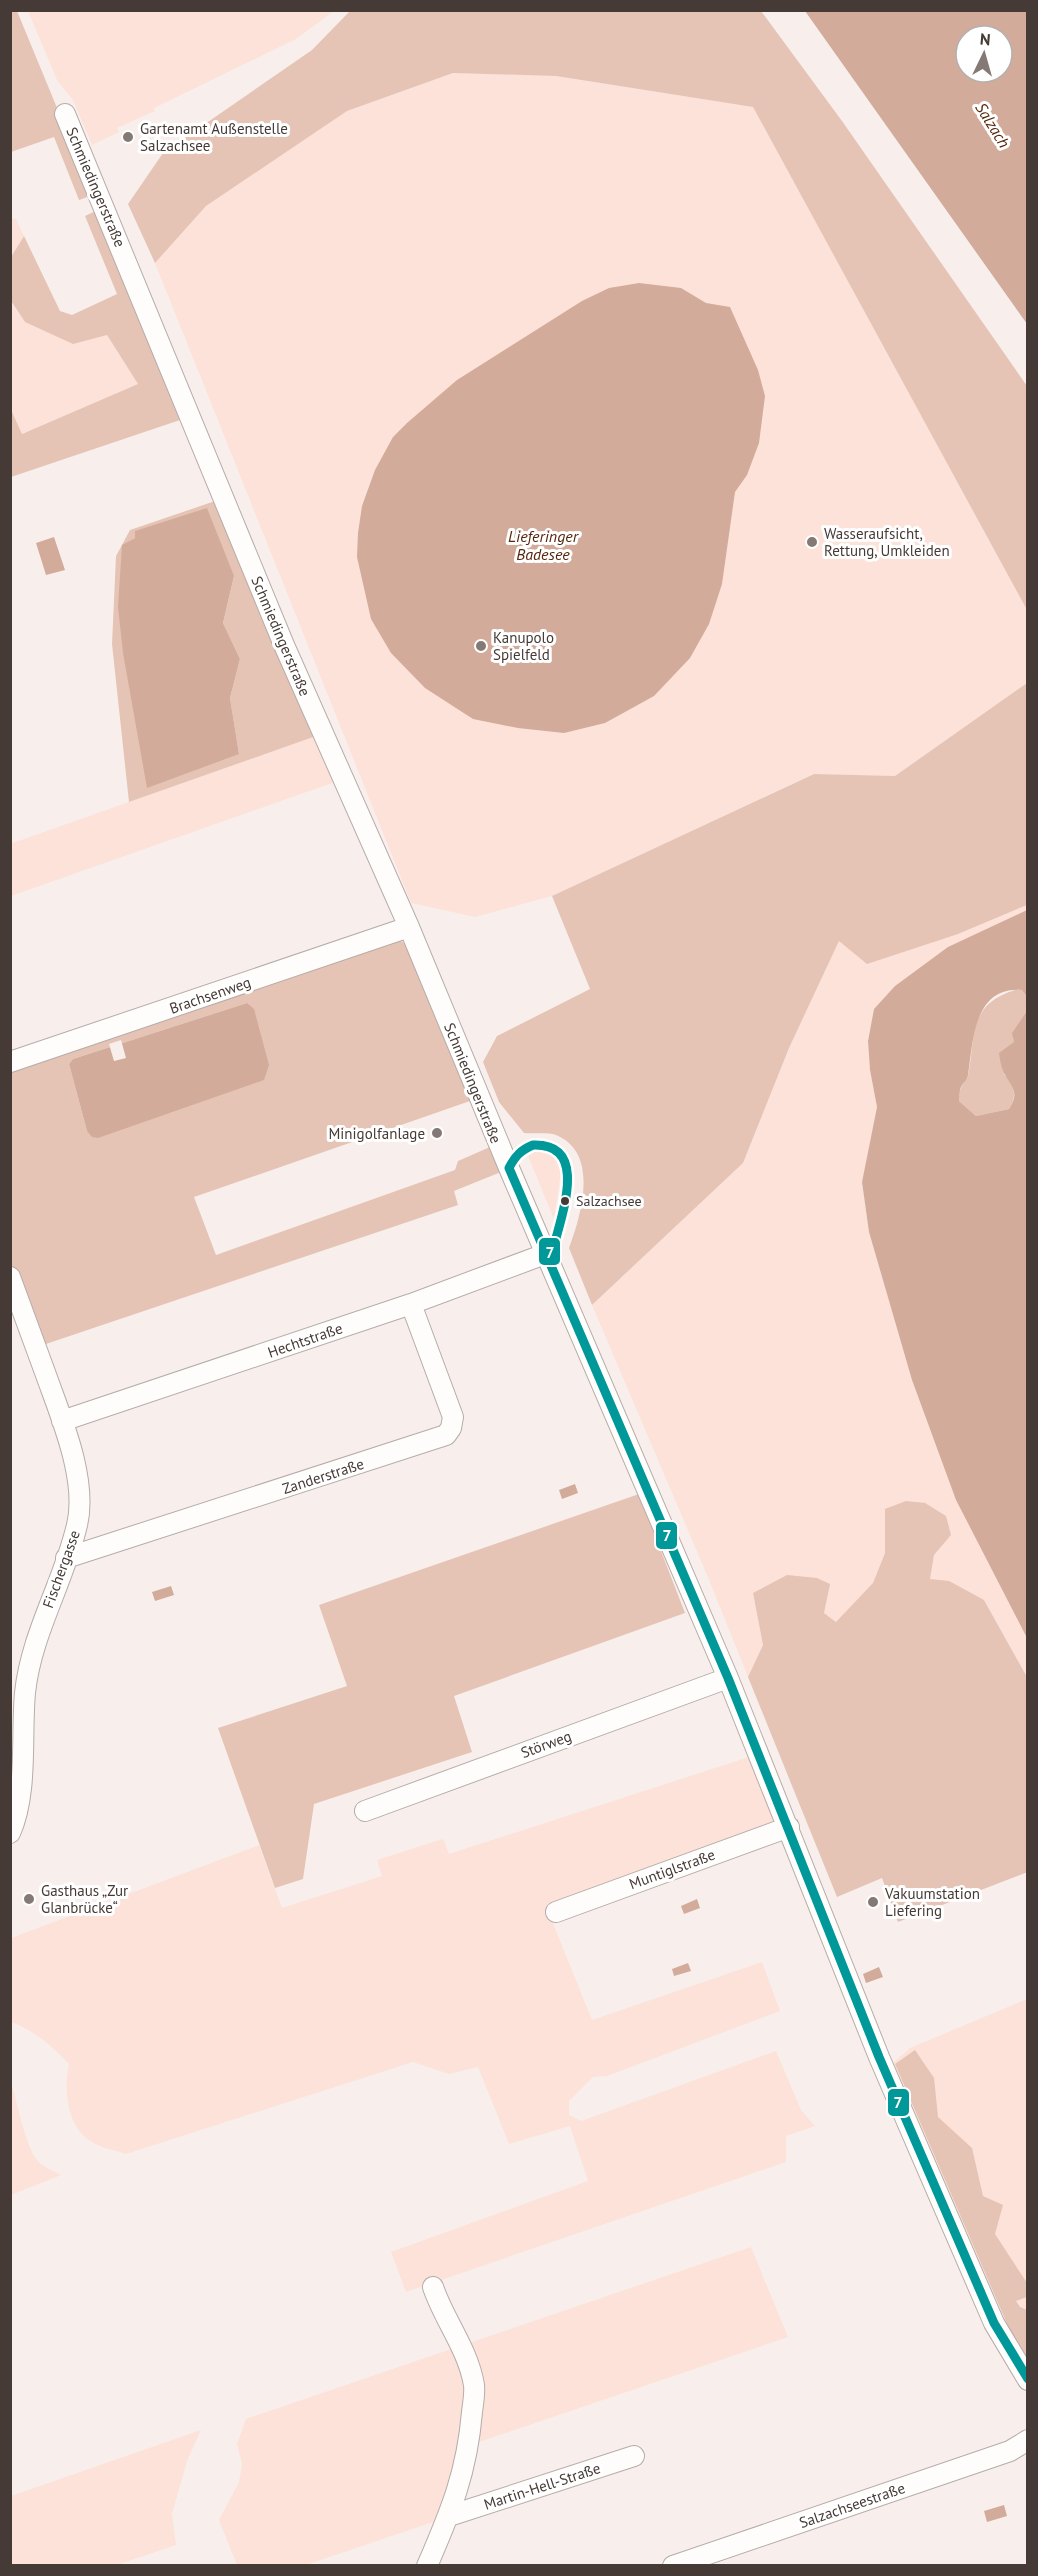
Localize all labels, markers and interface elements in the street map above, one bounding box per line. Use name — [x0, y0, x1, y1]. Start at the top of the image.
north arrow — [954, 24, 1014, 84]
text: N — [979, 29, 991, 49]
water label: Salzach — [971, 99, 1015, 151]
place label: Gartenamt Außenstelle Salzachsee — [140, 119, 288, 155]
street label: Schmiedingerstraße — [62, 124, 130, 250]
marker: Gartenamt Außenstelle Salzachsee — [121, 130, 135, 144]
place label: Wasseraufsicht, Rettung, Umkleiden — [824, 524, 950, 560]
water label: Lieferinger Badesee — [508, 526, 580, 564]
marker: Wasseraufsicht, Rettung, Umkleiden — [805, 535, 819, 549]
street label: Schmiedingerstraße — [247, 573, 315, 699]
place label: Kanupolo Spielfeld — [493, 628, 554, 664]
marker: Kanupolo Spielfeld — [474, 639, 488, 653]
street label: Brachsenweg — [167, 972, 253, 1018]
street label: Schmiedingerstraße — [440, 1020, 506, 1146]
place label: Minigolfanlage — [328, 1124, 425, 1143]
marker: Minigolfanlage — [430, 1126, 444, 1140]
place label: Salzachsee — [576, 1192, 642, 1210]
marker: Salzachsee — [559, 1195, 571, 1207]
line badge: 7 — [538, 1237, 561, 1266]
text: 7 — [545, 1242, 555, 1262]
street label: Hechtstraße — [265, 1318, 345, 1362]
street label: Zanderstraße — [280, 1454, 366, 1498]
line badge: 7 — [655, 1521, 678, 1550]
text: 7 — [662, 1525, 672, 1545]
street label: Fischergasse — [38, 1527, 84, 1611]
street label: Störweg — [518, 1726, 574, 1762]
street label: Muntiglstraße — [626, 1845, 718, 1893]
place label: Gasthaus „Zur Glanbrücke“ — [41, 1881, 128, 1917]
place label: Vakuumstation Liefering — [884, 1884, 980, 1920]
marker: Gasthaus „Zur Glanbrücke“ — [22, 1892, 36, 1906]
marker: Vakuumstation Liefering — [866, 1895, 880, 1909]
line badge: 7 — [887, 2088, 910, 2117]
text: 7 — [893, 2092, 903, 2112]
street label: Martin-Hell-Straße — [481, 2458, 603, 2514]
street label: Salzachseestraße — [797, 2478, 907, 2532]

